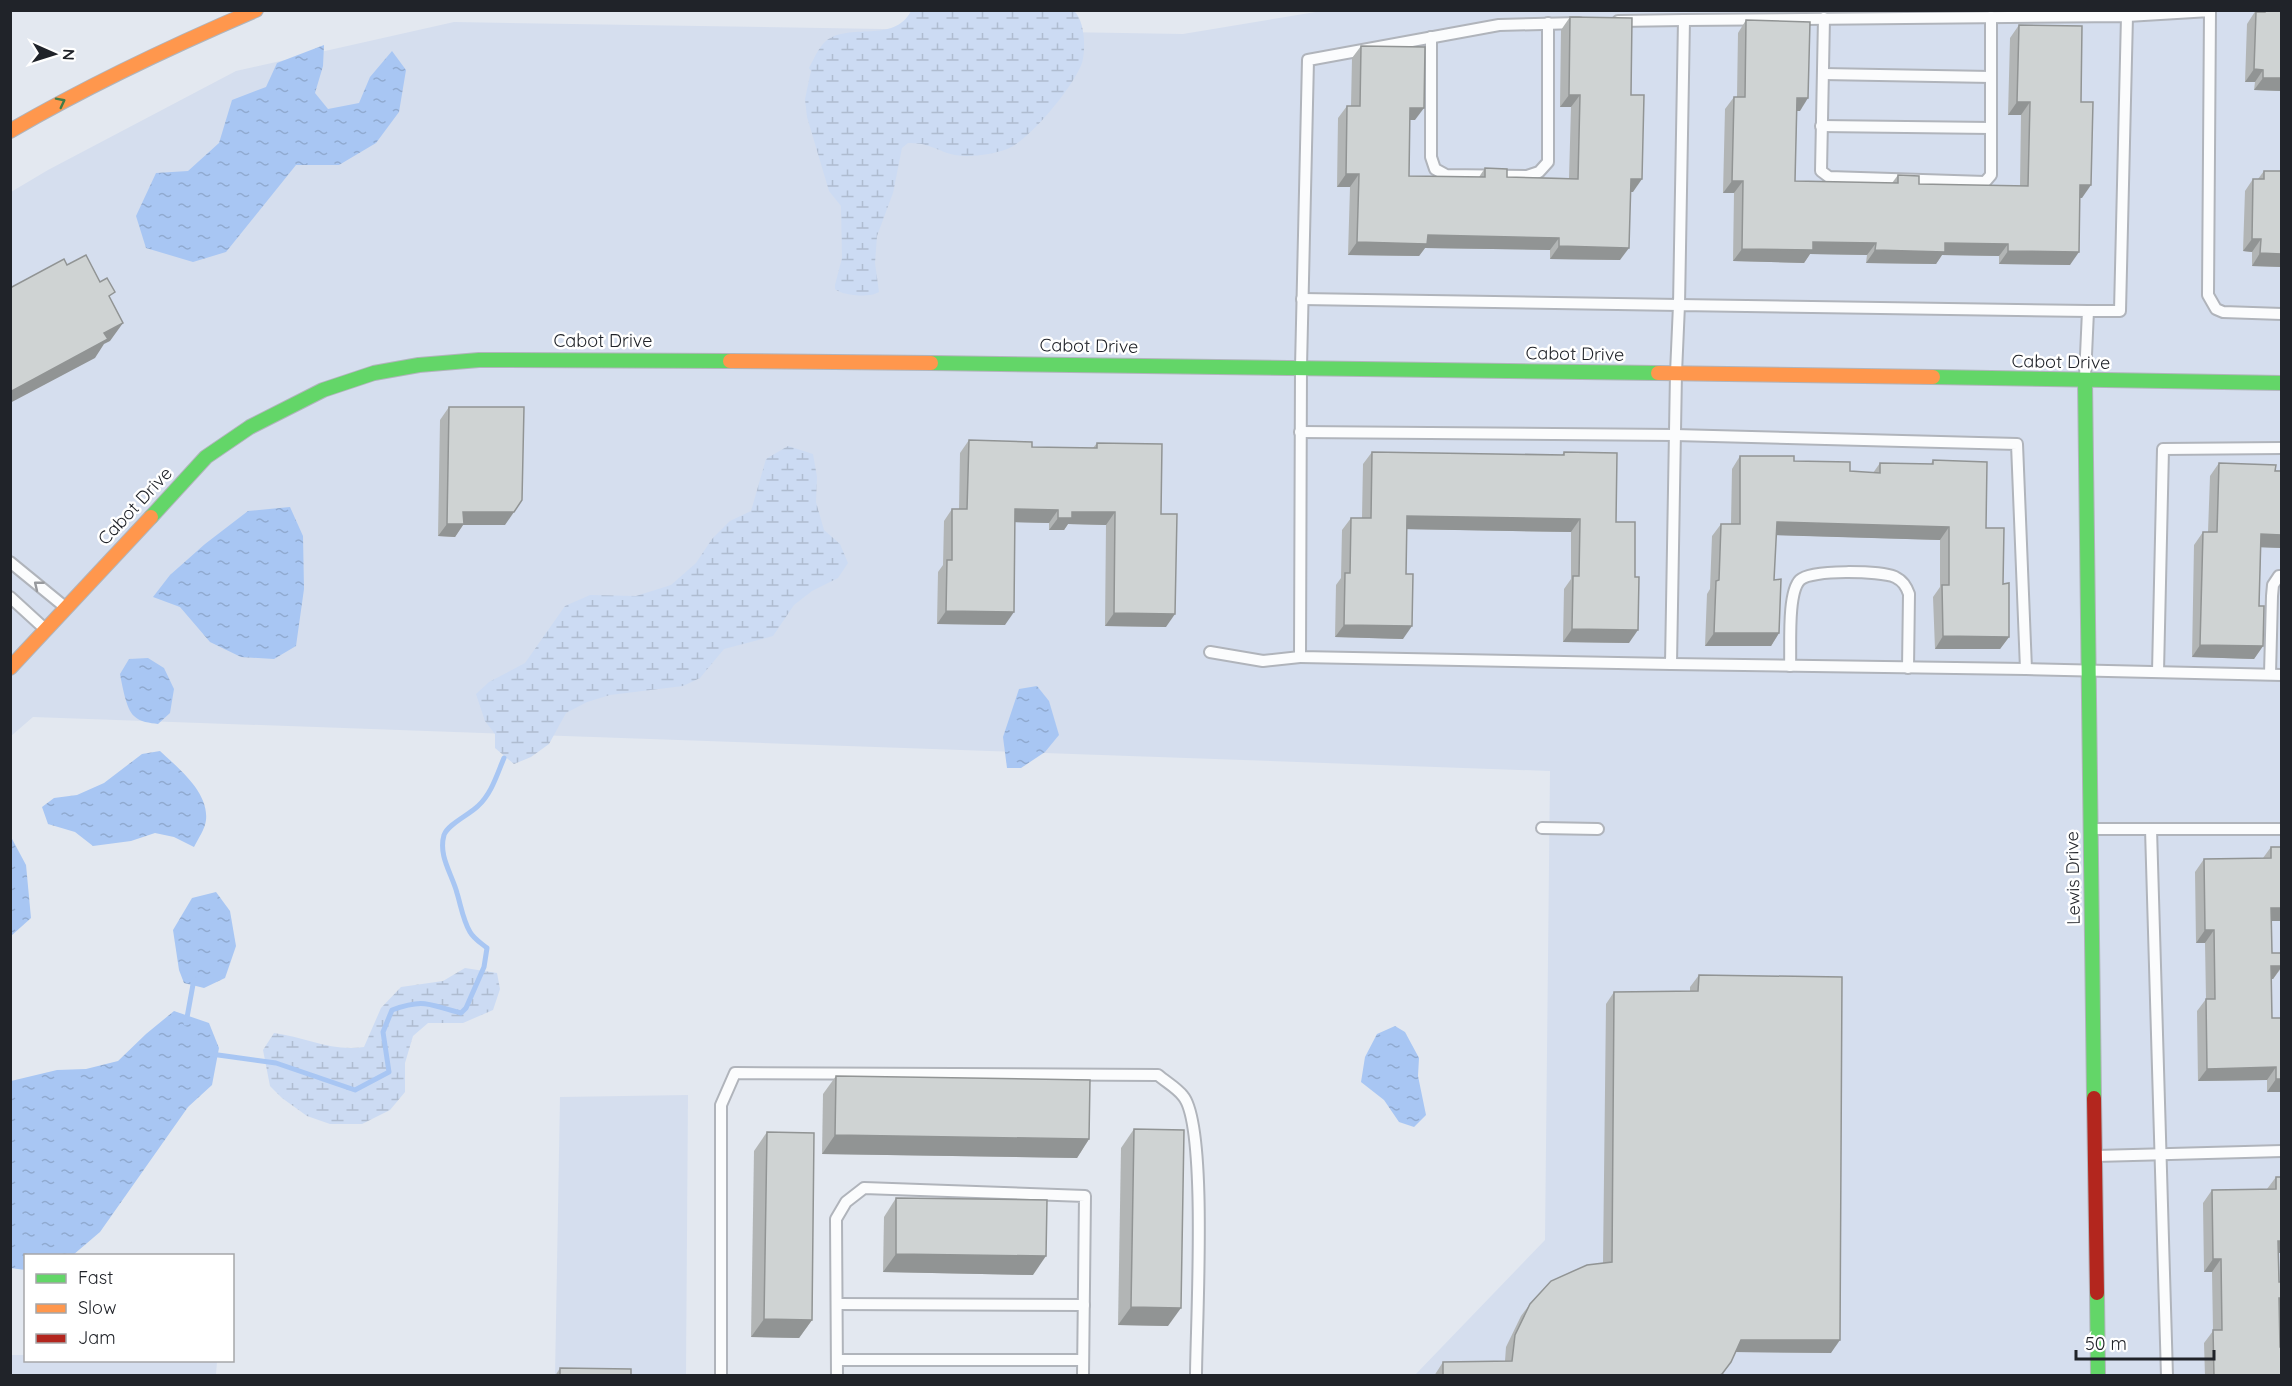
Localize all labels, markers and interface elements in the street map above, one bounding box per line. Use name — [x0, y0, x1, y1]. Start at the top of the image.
north arrow — [24, 24, 84, 84]
text: N — [59, 48, 79, 61]
one-way arrow — [55, 97, 66, 109]
street label: Cabot Drive — [554, 329, 652, 352]
street label: Cabot Drive — [1039, 333, 1139, 358]
street label: Cabot Drive — [1525, 341, 1625, 366]
street label: Cabot Drive — [2011, 349, 2111, 374]
street label: Cabot Drive — [93, 462, 177, 550]
one-way arrow — [34, 581, 45, 592]
street label: Lewis Drive — [2060, 831, 2085, 925]
legend — [24, 1254, 234, 1362]
text: Fast — [78, 1266, 113, 1289]
text: Slow — [78, 1296, 116, 1319]
scale bar — [2076, 1323, 2214, 1361]
text: Jam — [78, 1326, 116, 1349]
text: 50 m — [2085, 1332, 2127, 1355]

